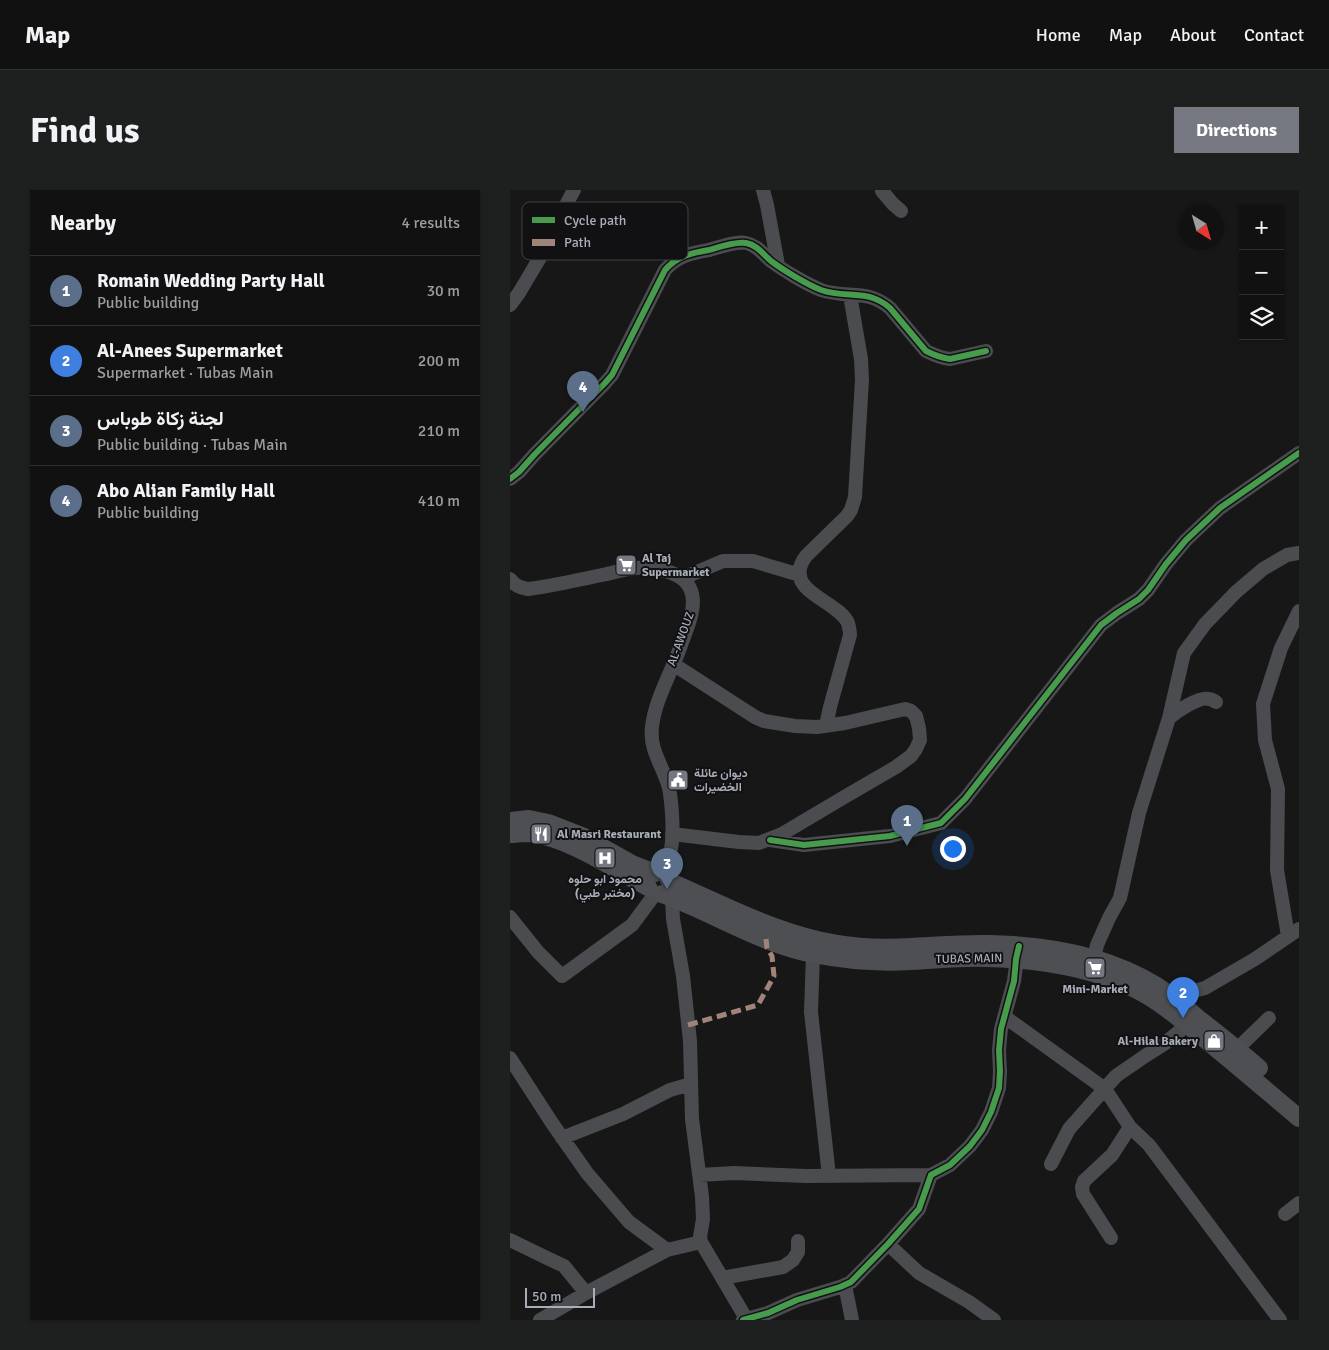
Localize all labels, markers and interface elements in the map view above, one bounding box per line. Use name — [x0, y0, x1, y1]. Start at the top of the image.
text: Map — [25, 20, 70, 50]
text: Home — [1036, 24, 1081, 46]
text: Map — [1109, 24, 1142, 46]
text: About — [1170, 24, 1216, 46]
text: Contact — [1244, 24, 1304, 46]
button: Directions — [1174, 107, 1299, 153]
text: Find us — [30, 109, 140, 152]
legend — [522, 202, 688, 260]
north arrow — [1179, 205, 1224, 250]
map controls — [1239, 205, 1284, 340]
button: + — [1239, 205, 1284, 250]
text: Nearby — [50, 210, 116, 236]
text: Cycle path — [564, 212, 626, 229]
text: 4 results — [401, 213, 460, 233]
text: Path — [564, 234, 591, 251]
button: − — [1239, 250, 1284, 295]
text: Romain Wedding Party Hall — [97, 269, 325, 293]
text: 1 — [62, 281, 70, 301]
text: 30 m — [426, 281, 460, 301]
text: Public building — [97, 293, 199, 313]
button: layers — [1239, 295, 1284, 340]
text: Al-Anees Supermarket — [97, 339, 283, 363]
text: 2 — [62, 351, 70, 371]
text: 200 m — [418, 351, 460, 371]
text: Supermarket · Tubas Main — [97, 363, 274, 383]
pin: 4 — [567, 371, 599, 412]
text: لجنة زكاة طوباس — [97, 407, 224, 431]
text: 3 — [62, 421, 70, 441]
text: 210 m — [418, 421, 460, 441]
text: Public building · Tubas Main — [97, 435, 288, 455]
text: Abo Alian Family Hall — [97, 479, 275, 503]
text: 4 — [62, 491, 70, 511]
text: 410 m — [418, 491, 460, 511]
text: Public building — [97, 503, 199, 523]
place label: Al Taj Supermarket — [642, 551, 710, 580]
supermarket icon: Al Taj Supermarket — [614, 553, 638, 577]
street label: AL-AWOUZ — [664, 610, 698, 668]
place label: ديوان عائلة الخضيرات — [694, 766, 748, 795]
public building icon: ديوان عائلة الخضيرات — [666, 768, 690, 792]
pin: 1 — [891, 805, 923, 846]
restaurant icon: Al Masri Restaurant — [529, 822, 553, 846]
place label: Al Masri Restaurant — [557, 827, 662, 842]
your location — [940, 836, 966, 862]
hospital icon: محمود ابو حلوه (مختبر طبي) — [593, 846, 617, 870]
pin: 3 — [651, 848, 683, 889]
place label: محمود ابو حلوه (مختبر طبي) — [568, 872, 642, 903]
street label: TUBAS MAIN — [936, 951, 1002, 967]
supermarket icon: Mini-Market — [1083, 956, 1107, 980]
pin: 2 — [1167, 977, 1199, 1018]
place label: Mini-Market — [1062, 982, 1128, 997]
shop icon: Al-Hilal Bakery — [1202, 1029, 1226, 1053]
place label: Al-Hilal Bakery — [1117, 1034, 1198, 1049]
scale bar — [525, 1285, 595, 1308]
text: 50 m — [532, 1288, 561, 1305]

